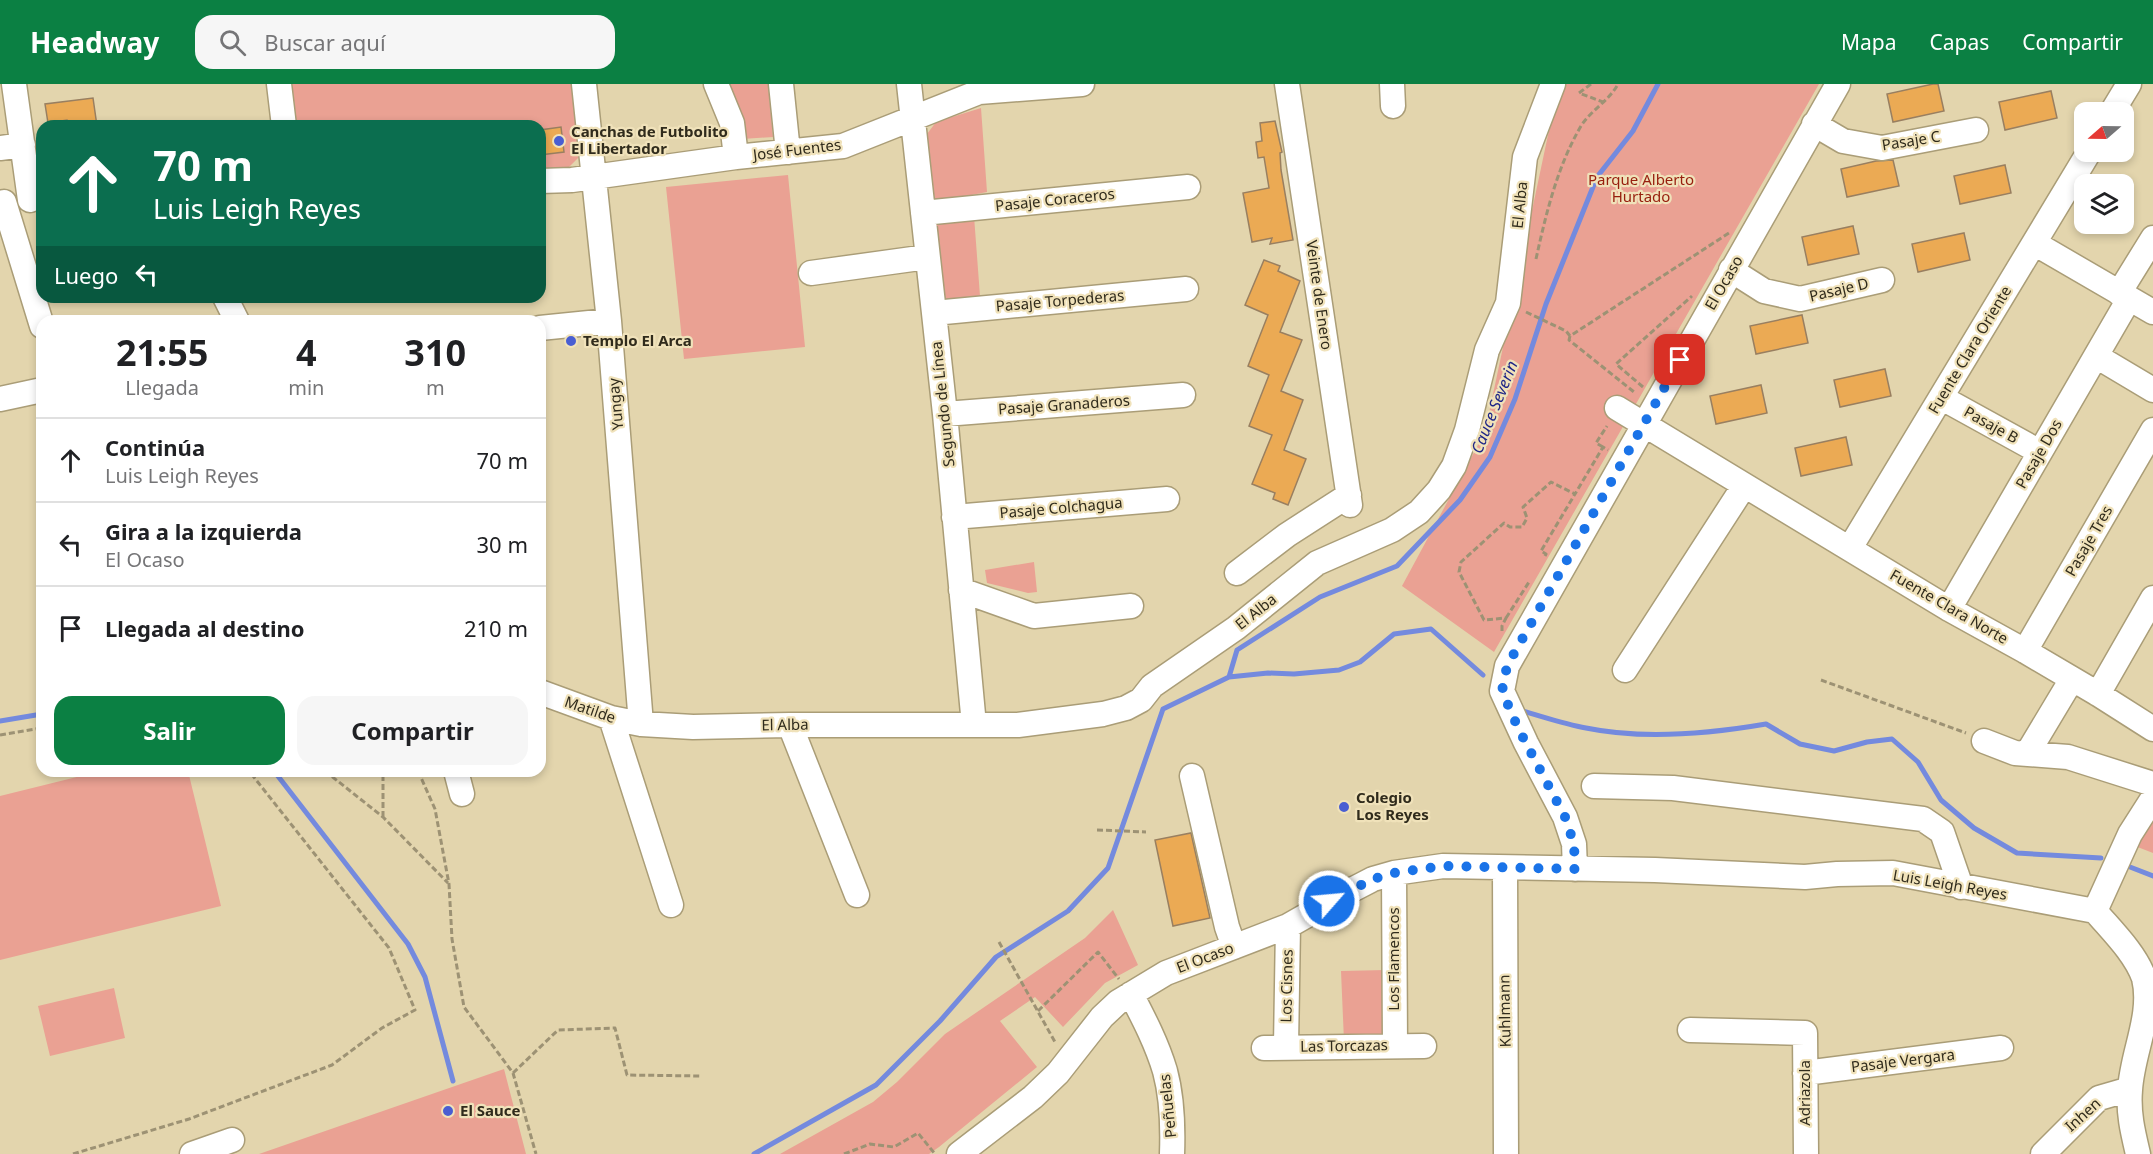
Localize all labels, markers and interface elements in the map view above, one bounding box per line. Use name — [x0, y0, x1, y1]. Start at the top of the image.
search box — [195, 15, 615, 69]
text: Headway — [30, 23, 159, 61]
icon: search — [216, 26, 249, 59]
text: Buscar aquí — [264, 27, 386, 57]
text: Mapa — [1841, 28, 1897, 56]
text: Capas — [1930, 28, 1989, 56]
text: Compartir — [2022, 28, 2123, 56]
north arrow — [2074, 102, 2134, 162]
map controls — [2074, 102, 2134, 234]
place label: Canchas de Futbolito El Libertador — [571, 121, 728, 158]
street label: Pasaje C — [1880, 125, 1942, 154]
marker: Canchas de Futbolito El Libertador — [552, 134, 566, 148]
street label: José Fuentes — [750, 134, 842, 165]
text: 70 m — [153, 136, 253, 193]
icon: ahead — [54, 144, 132, 222]
park label: Parque Alberto Hurtado — [1588, 169, 1694, 206]
button: layers — [2074, 174, 2134, 234]
street label: El Alba — [1507, 180, 1531, 229]
street label: Pasaje Coraceros — [994, 183, 1116, 215]
text: Luis Leigh Reyes — [153, 190, 361, 227]
street label: Veinte de Enero — [1302, 239, 1338, 351]
street label: El Ocaso — [1700, 252, 1747, 313]
icon: left — [130, 258, 163, 291]
text: Luego — [54, 260, 118, 290]
street label: Pasaje D — [1807, 272, 1870, 306]
street label: Fuente Clara Oriente — [1923, 282, 2015, 417]
street label: Pasaje Torpederas — [995, 284, 1125, 316]
text: 21:55 — [116, 328, 208, 377]
text: 4 — [296, 328, 317, 377]
text: 310 — [404, 328, 466, 377]
place label: Templo El Arca — [583, 330, 692, 350]
marker: Templo El Arca — [564, 334, 578, 348]
pin — [1654, 334, 1705, 385]
street label: Segundo de Línea — [925, 340, 959, 468]
icon: arrive — [1663, 343, 1696, 376]
water label: Cauce Severin — [1465, 357, 1523, 457]
text: Llegada — [125, 374, 199, 401]
text: min — [288, 374, 324, 401]
text: m — [426, 374, 445, 401]
street label: Yungay — [603, 377, 627, 431]
street label: Pasaje Granaderos — [997, 389, 1131, 419]
street label: Pasaje B — [1961, 401, 2022, 447]
street label: Pasaje Dos — [2010, 415, 2066, 492]
text: Continúa — [105, 432, 205, 462]
icon: ahead — [54, 444, 87, 477]
text: 70 m — [477, 445, 528, 475]
text: Luis Leigh Reyes — [105, 462, 259, 489]
street label: Pasaje Colchagua — [999, 492, 1123, 522]
street label: Pasaje Tres — [2060, 502, 2116, 579]
text: Gira a la izquierda — [105, 516, 302, 546]
icon: left — [54, 528, 87, 561]
text: 30 m — [477, 529, 528, 559]
text: El Ocaso — [105, 546, 185, 573]
street label: Fuente Clara Norte — [1887, 564, 2012, 648]
street label: El Alba — [1231, 589, 1280, 634]
icon: arrive — [54, 612, 87, 645]
text: Llegada al destino — [105, 613, 305, 643]
text: 210 m — [464, 613, 528, 643]
street label: Matilde — [562, 691, 619, 727]
button: Salir — [54, 696, 285, 765]
button: Compartir — [297, 696, 528, 765]
street label: El Alba — [761, 714, 809, 734]
place label: Colegio Los Reyes — [1356, 787, 1429, 824]
marker: Colegio Los Reyes — [1337, 800, 1351, 814]
street label: Luis Leigh Reyes — [1892, 864, 2009, 904]
position arrow — [1297, 869, 1361, 933]
street label: Los Flamencos — [1383, 907, 1403, 1011]
street label: El Ocaso — [1173, 937, 1236, 977]
street label: Los Cisnes — [1275, 949, 1297, 1023]
street label: Kuhlmann — [1493, 975, 1515, 1048]
street label: Las Torcazas — [1300, 1034, 1388, 1056]
street label: Pasaje Vergara — [1850, 1044, 1956, 1076]
street label: Adriazola — [1794, 1060, 1814, 1126]
street label: Peñuelas — [1154, 1073, 1180, 1139]
street label: Inhen — [2060, 1093, 2104, 1136]
place label: El Sauce — [460, 1100, 521, 1120]
marker: El Sauce — [441, 1104, 455, 1118]

